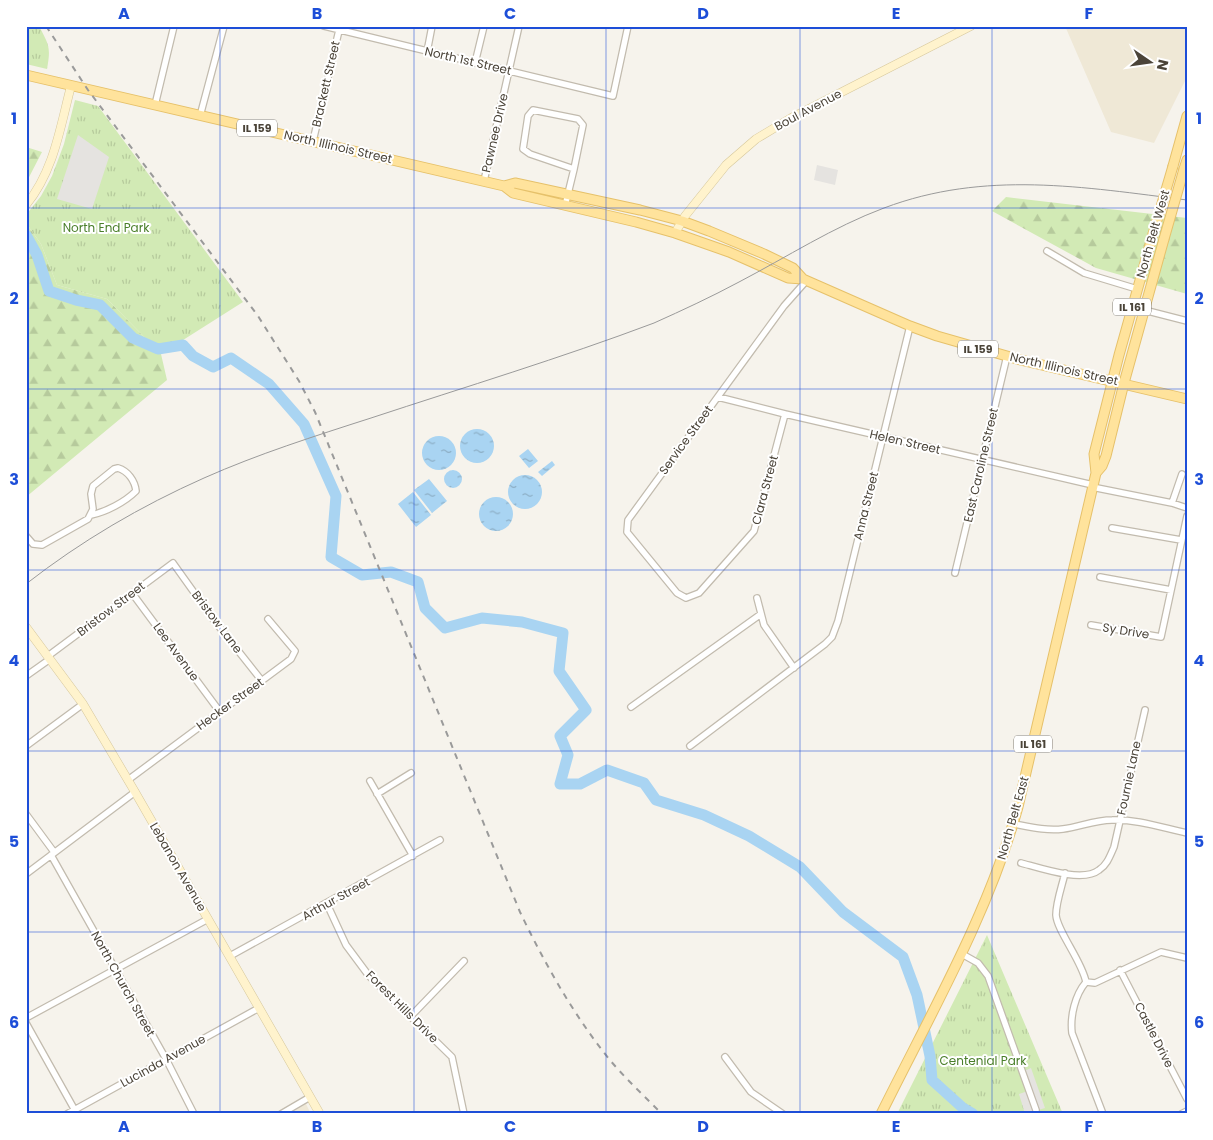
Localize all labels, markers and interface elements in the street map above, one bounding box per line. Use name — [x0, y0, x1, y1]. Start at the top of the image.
text: A — [118, 2, 130, 25]
text: B — [312, 2, 322, 25]
text: C — [504, 2, 516, 25]
text: D — [697, 2, 709, 25]
text: E — [892, 2, 900, 25]
text: F — [1085, 2, 1094, 25]
north arrow — [1126, 38, 1176, 88]
street label: Brackett Street — [307, 39, 344, 129]
street label: North 1st Street — [423, 42, 513, 79]
text: N — [1152, 58, 1174, 72]
street label: Boul Avenue — [771, 85, 844, 134]
street label: Pawnee Drive — [477, 92, 512, 174]
text: 1 — [11, 107, 17, 130]
text: 1 — [1196, 107, 1202, 130]
road number: IL 159 — [237, 120, 277, 136]
street label: North Illinois Street — [282, 126, 394, 167]
street label: North Belt West — [1132, 188, 1173, 280]
park label: North End Park — [63, 219, 150, 236]
text: 2 — [9, 287, 19, 310]
text: 2 — [1194, 287, 1204, 310]
road number: IL 161 — [1113, 298, 1151, 316]
road number: IL 159 — [958, 340, 998, 358]
street label: North Illinois Street — [1008, 348, 1120, 389]
street label: Service Street — [655, 402, 716, 478]
street label: East Caroline Street — [959, 406, 1002, 524]
street label: Helen Street — [868, 425, 942, 458]
street label: Clara Street — [747, 453, 782, 526]
text: 3 — [9, 468, 19, 491]
text: 3 — [1194, 468, 1204, 491]
street label: Anna Street — [849, 470, 882, 542]
street label: Bristow Street — [73, 577, 148, 640]
street label: Bristow Lane — [188, 587, 247, 657]
street label: Sy Drive — [1101, 618, 1151, 643]
street label: Lee Avenue — [149, 619, 203, 684]
text: 4 — [9, 649, 20, 672]
text: 4 — [1194, 649, 1205, 672]
street label: Hecker Street — [193, 673, 267, 734]
road number: IL 161 — [1014, 736, 1052, 752]
street label: Fournie Lane — [1112, 739, 1145, 817]
street label: North Belt East — [992, 774, 1033, 862]
street label: Lebanon Avenue — [146, 819, 211, 914]
text: 5 — [9, 830, 19, 853]
text: 5 — [1194, 830, 1204, 853]
street label: Arthur Street — [299, 873, 373, 924]
street label: North Church Street — [87, 928, 160, 1040]
street label: Forest Hills Drive — [362, 967, 442, 1047]
street label: Castle Drive — [1131, 999, 1178, 1071]
text: 6 — [9, 1011, 19, 1034]
text: 6 — [1194, 1011, 1204, 1034]
street label: Lucinda Avenue — [117, 1030, 209, 1091]
park label: Centenial Park — [940, 1052, 1027, 1069]
text: A — [118, 1115, 130, 1138]
text: B — [312, 1115, 322, 1138]
text: C — [504, 1115, 516, 1138]
text: D — [697, 1115, 709, 1138]
text: E — [892, 1115, 900, 1138]
text: F — [1085, 1115, 1094, 1138]

